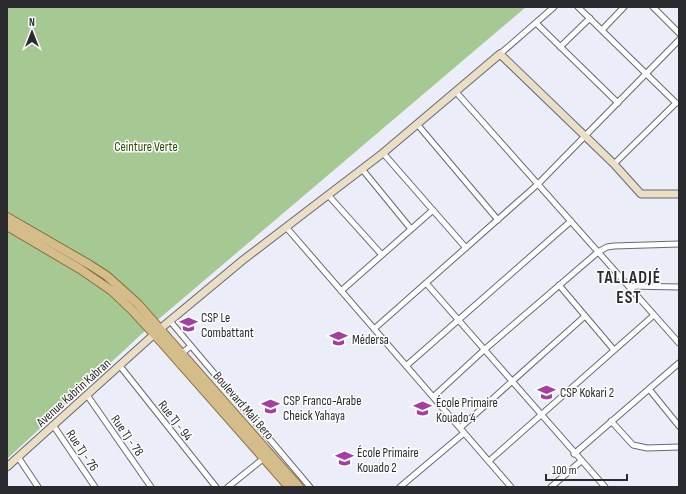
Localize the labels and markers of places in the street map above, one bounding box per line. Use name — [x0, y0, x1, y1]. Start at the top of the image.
place label: CSP Le Combattant — [201, 310, 254, 341]
school or university icon: CSP Le Combattant — [178, 314, 198, 334]
school or university icon: Médersa — [329, 329, 349, 349]
place label: Médersa — [352, 332, 389, 348]
school or university icon: CSP Kokari 2 — [537, 382, 557, 402]
place label: CSP Kokari 2 — [560, 385, 614, 401]
place label: CSP Franco-Arabe Cheick Yahaya — [283, 393, 361, 424]
place label: École Primaire Kouado 4 — [436, 395, 498, 426]
school or university icon: CSP Franco-Arabe Cheick Yahaya — [260, 397, 280, 417]
school or university icon: École Primaire Kouado 4 — [413, 399, 433, 419]
place label: École Primaire Kouado 2 — [357, 445, 419, 476]
school or university icon: École Primaire Kouado 2 — [334, 449, 354, 469]

